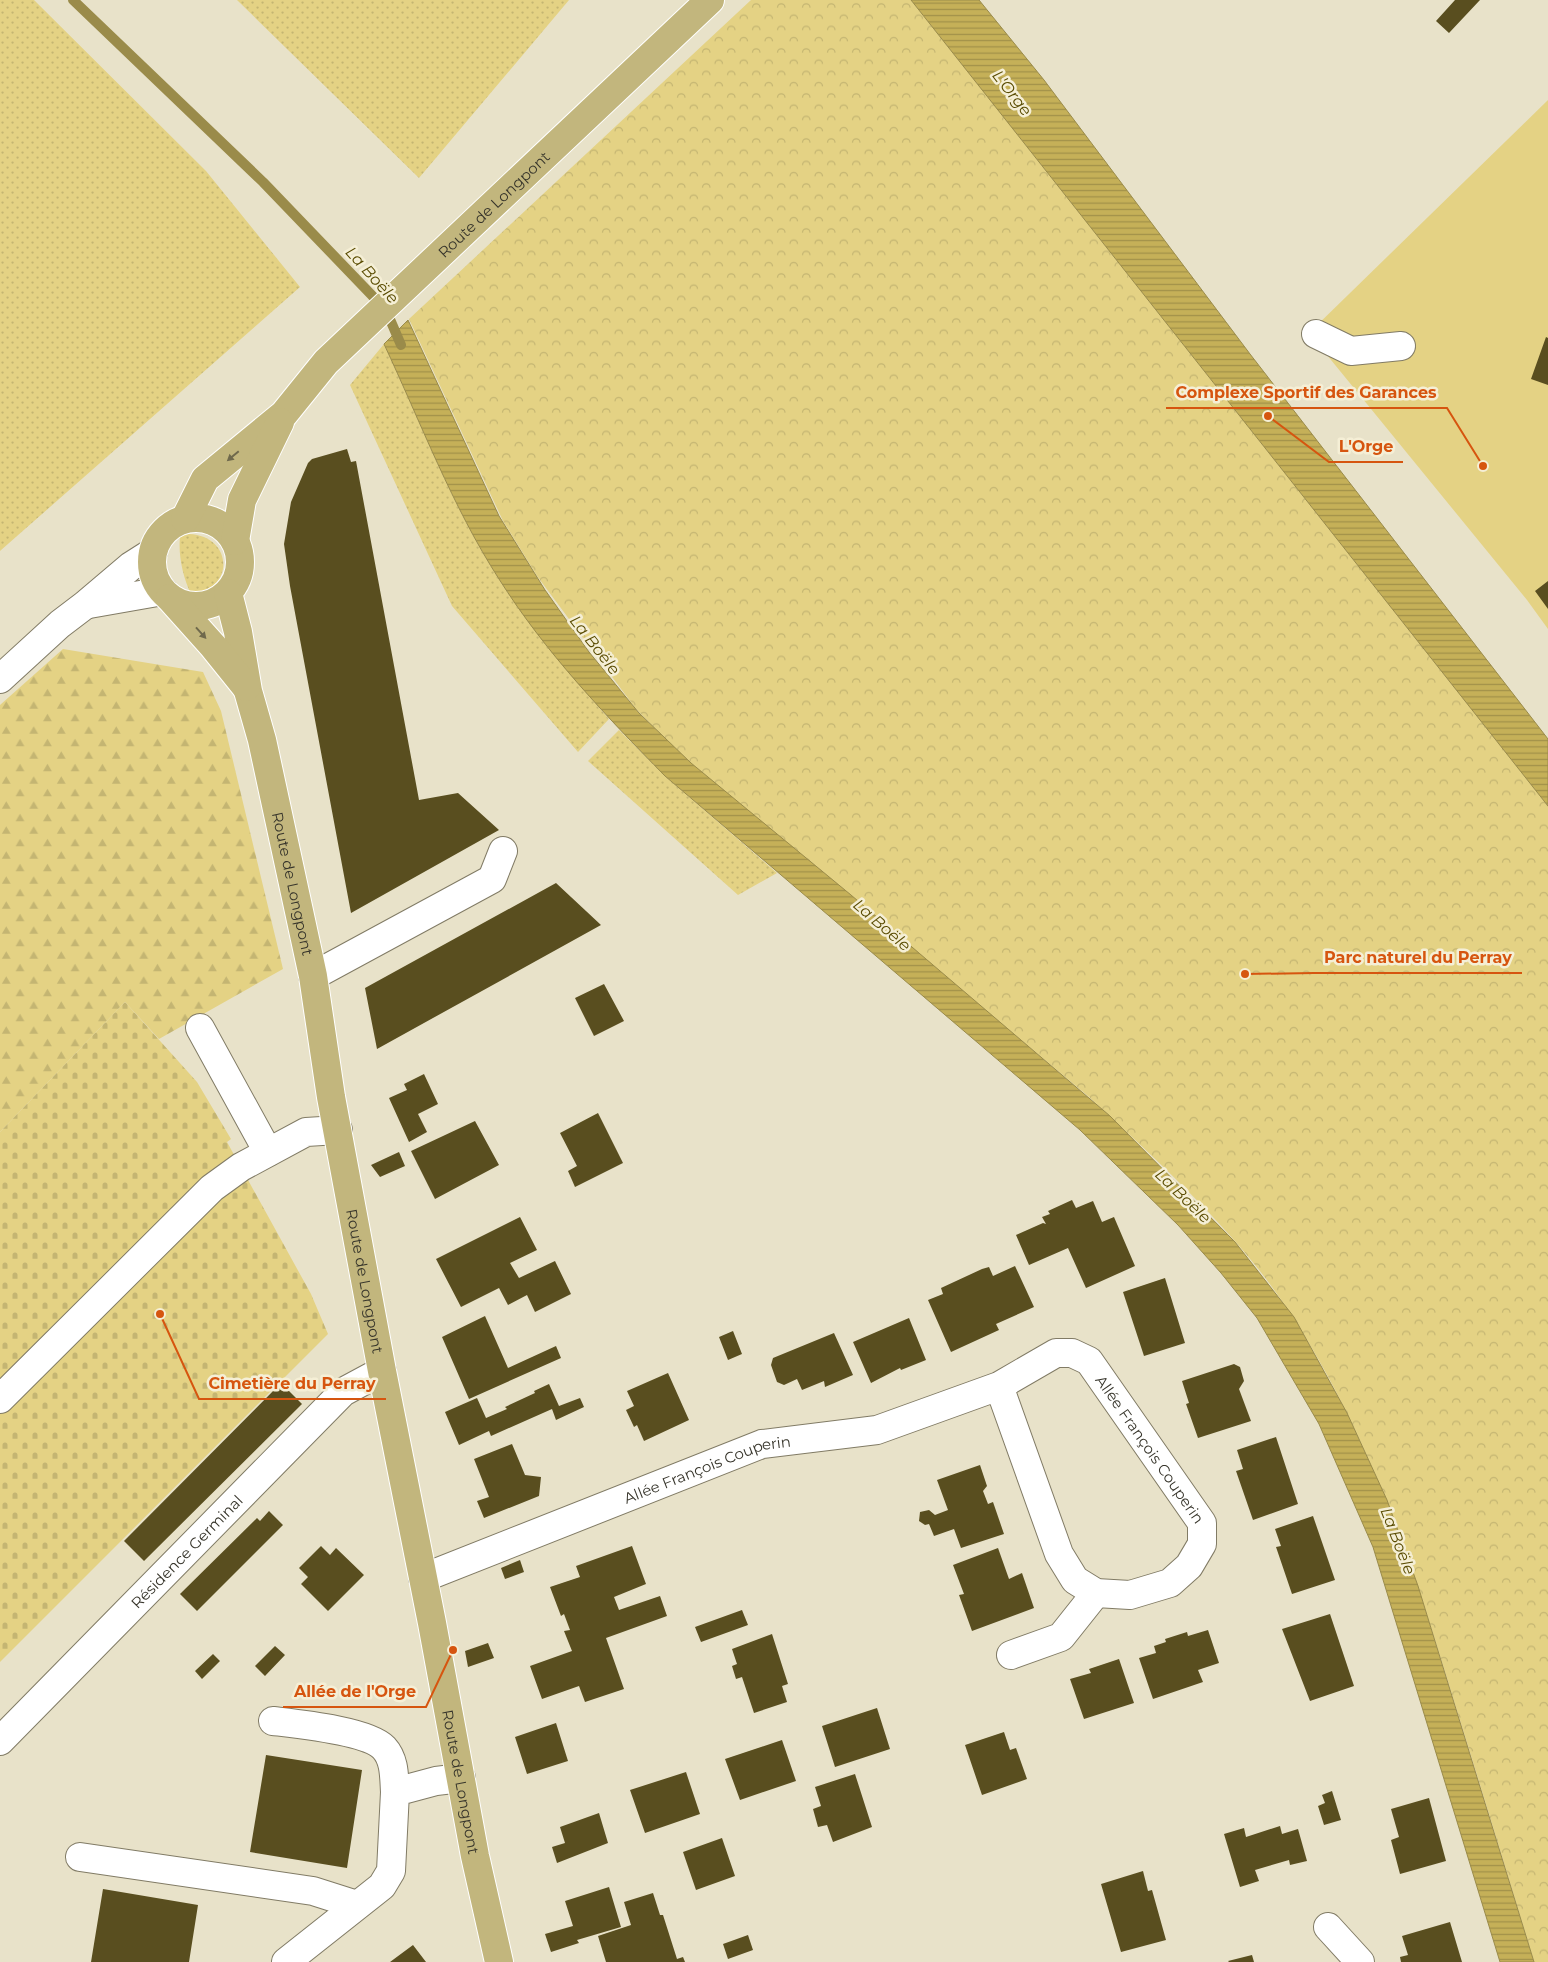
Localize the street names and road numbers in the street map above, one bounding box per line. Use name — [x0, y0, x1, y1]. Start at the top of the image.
street label: Route de Longpont — [434, 147, 553, 261]
street label: Route de Longpont — [268, 810, 318, 957]
street label: Route de Longpont — [342, 1207, 388, 1355]
street label: Allée François Couperin — [1092, 1371, 1209, 1527]
street label: Allée François Couperin — [621, 1431, 792, 1507]
street label: Résidence Germinal — [127, 1491, 246, 1612]
street label: Route de Longpont — [439, 1708, 484, 1856]

